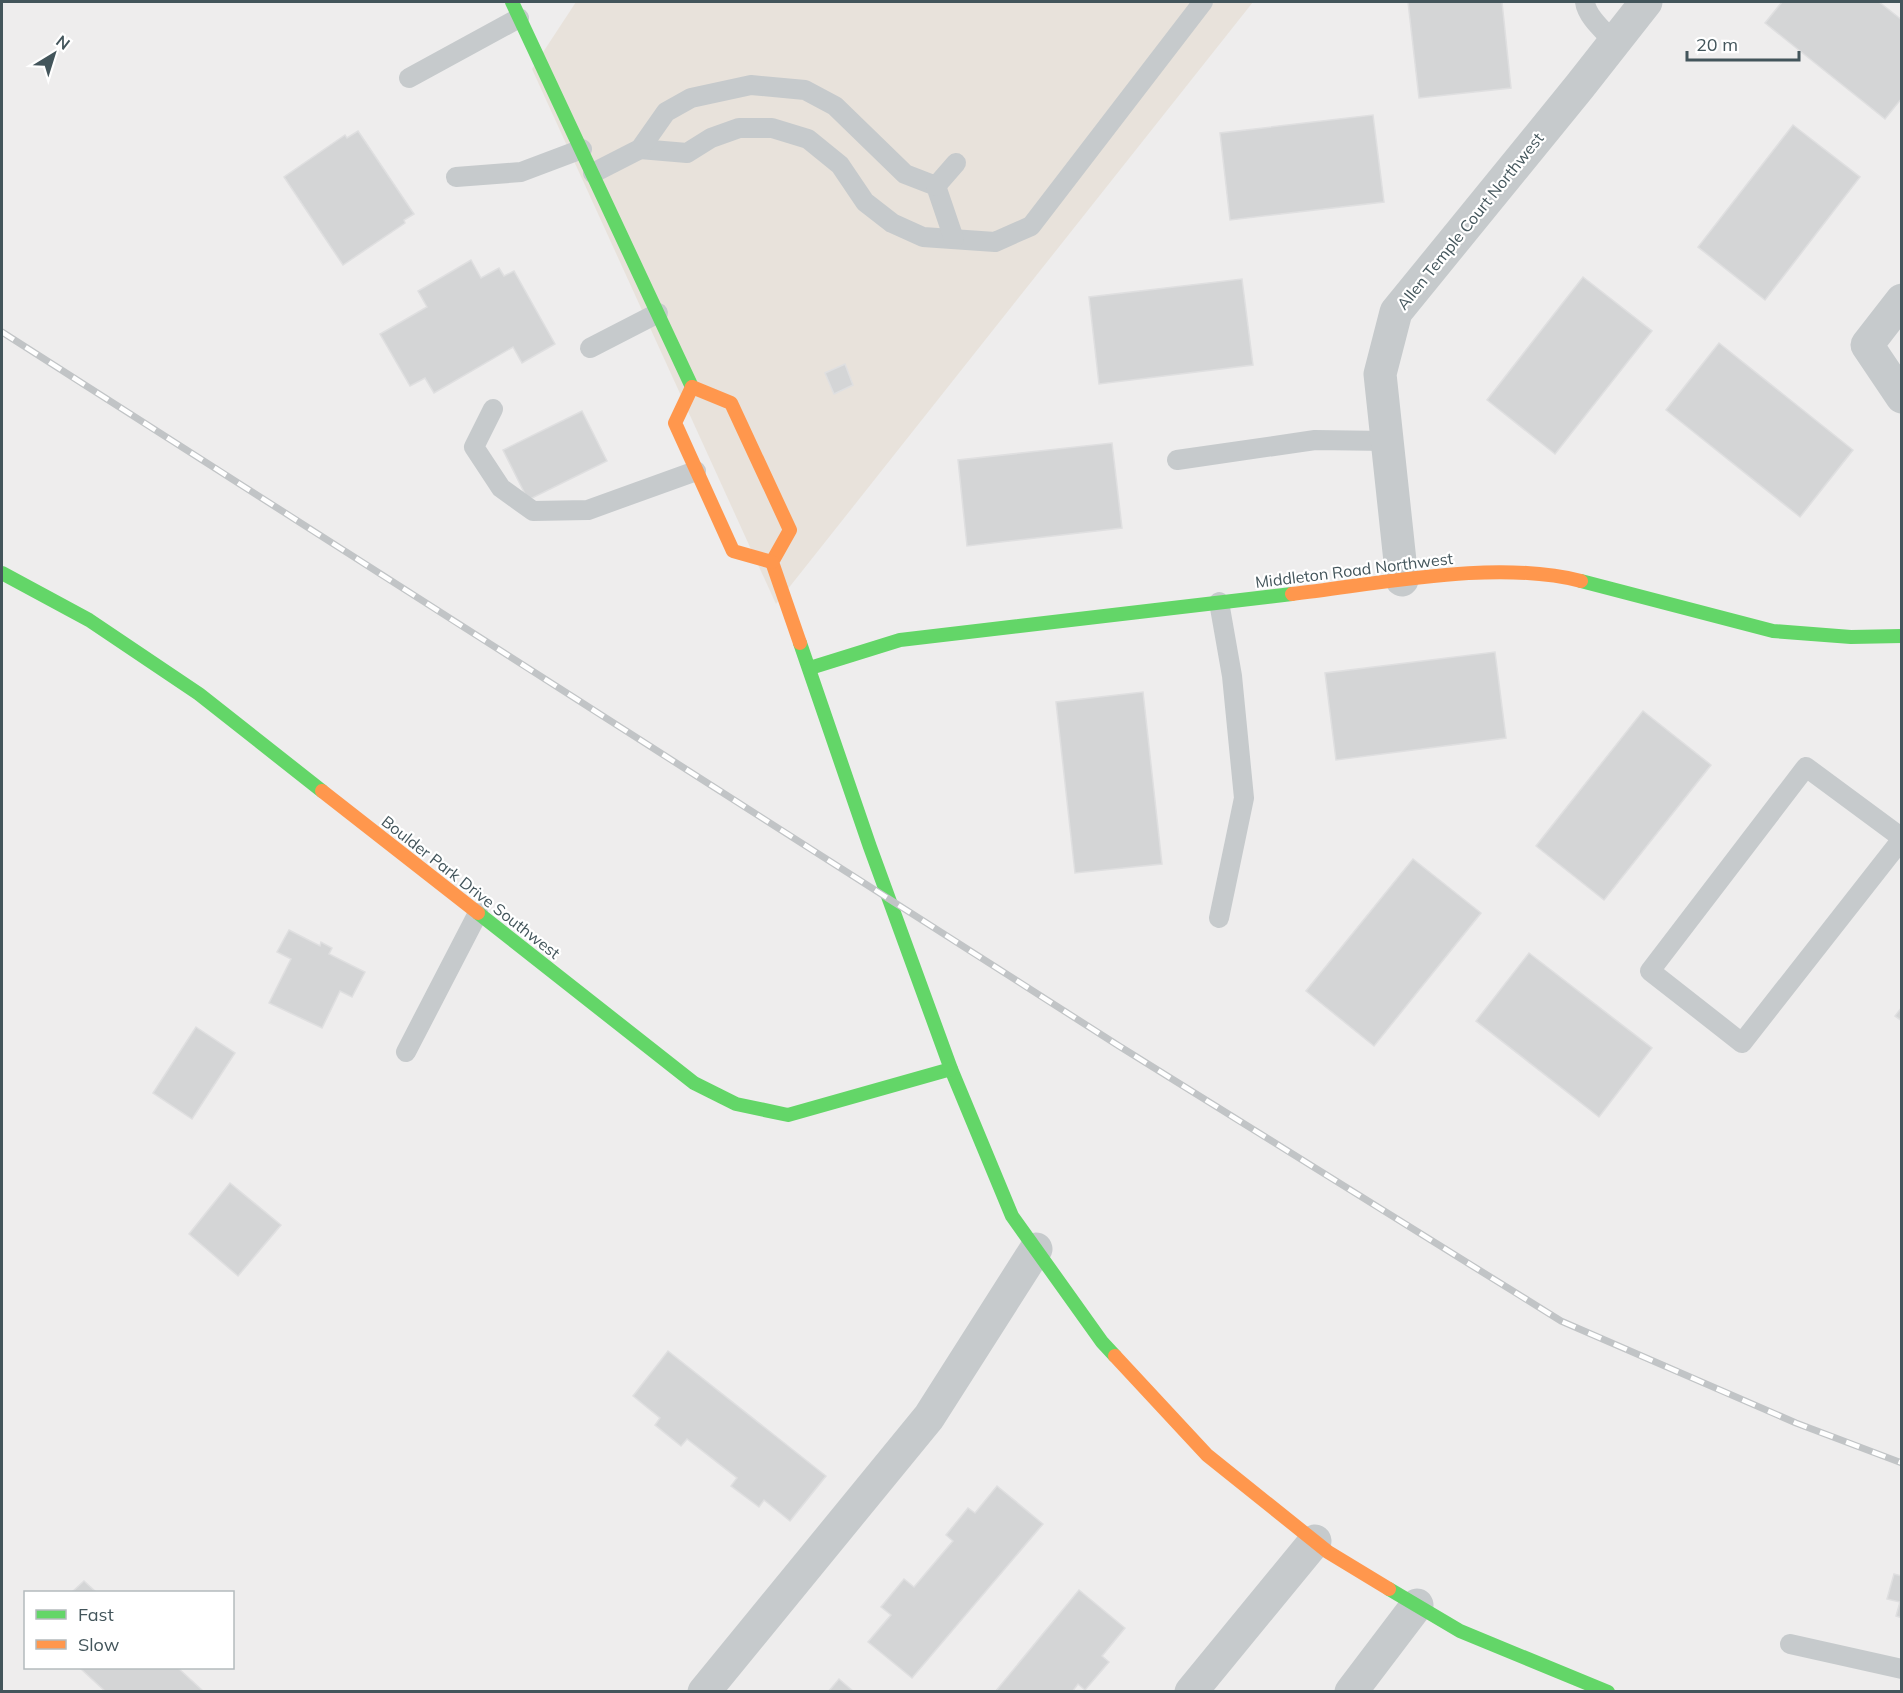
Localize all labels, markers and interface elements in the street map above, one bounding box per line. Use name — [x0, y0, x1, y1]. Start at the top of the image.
north arrow — [24, 24, 84, 84]
scale bar — [1687, 24, 1800, 62]
text: N — [52, 31, 74, 54]
text: 20 m — [1696, 33, 1738, 56]
street label: Allen Temple Court Northwest — [1392, 128, 1548, 314]
street label: Middleton Road Northwest — [1254, 548, 1454, 592]
street label: Boulder Park Drive Southwest — [378, 811, 565, 963]
legend — [24, 1591, 234, 1669]
text: Fast — [78, 1603, 114, 1626]
text: Slow — [78, 1633, 120, 1656]

